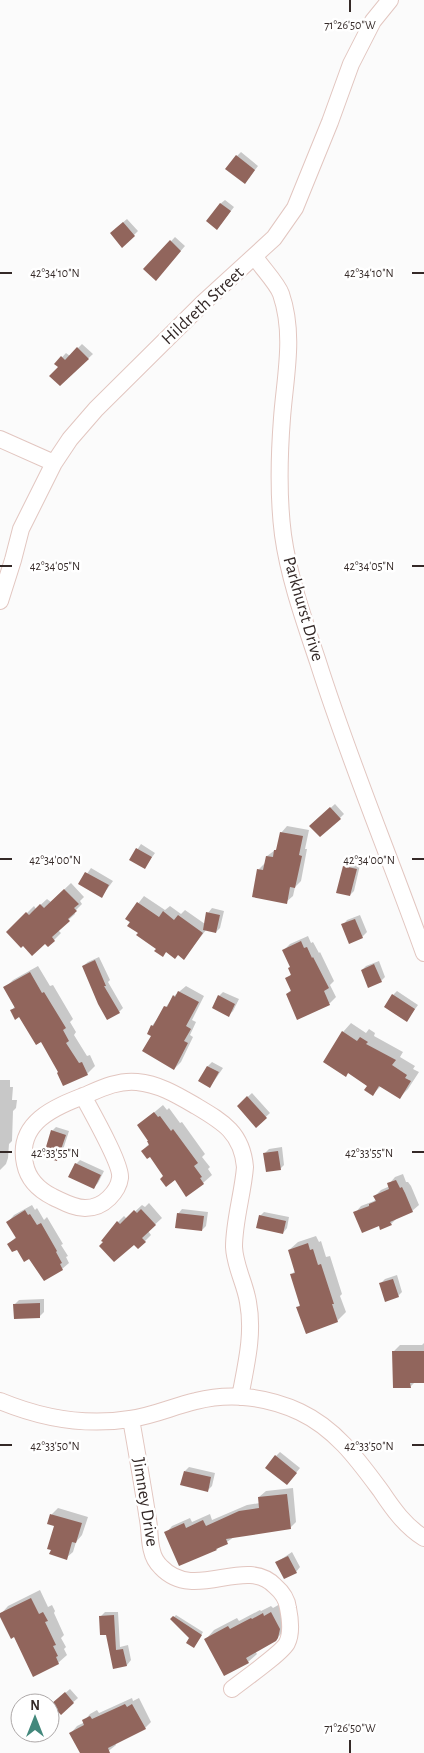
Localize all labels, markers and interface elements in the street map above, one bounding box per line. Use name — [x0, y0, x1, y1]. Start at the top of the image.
text: 71°26'50"W — [324, 19, 376, 31]
street label: Hildreth Street — [158, 263, 248, 348]
text: 42°34'10"N — [30, 267, 80, 279]
text: 42°34'10"N — [344, 267, 394, 279]
street label: Parkhurst Drive — [279, 555, 327, 663]
text: 42°34'05"N — [30, 560, 80, 572]
text: 42°34'05"N — [344, 560, 394, 572]
text: 42°34'00"N — [29, 854, 81, 866]
text: 42°34'00"N — [343, 854, 395, 866]
text: 42°33'55"N — [31, 1147, 79, 1159]
text: 42°33'55"N — [345, 1147, 393, 1159]
text: 42°33'50"N — [30, 1440, 80, 1452]
text: 42°33'50"N — [344, 1440, 394, 1452]
street label: Jimney Drive — [129, 1456, 161, 1548]
north arrow — [10, 1693, 60, 1743]
text: N — [30, 1699, 40, 1713]
text: 71°26'50"W — [324, 1722, 376, 1734]

